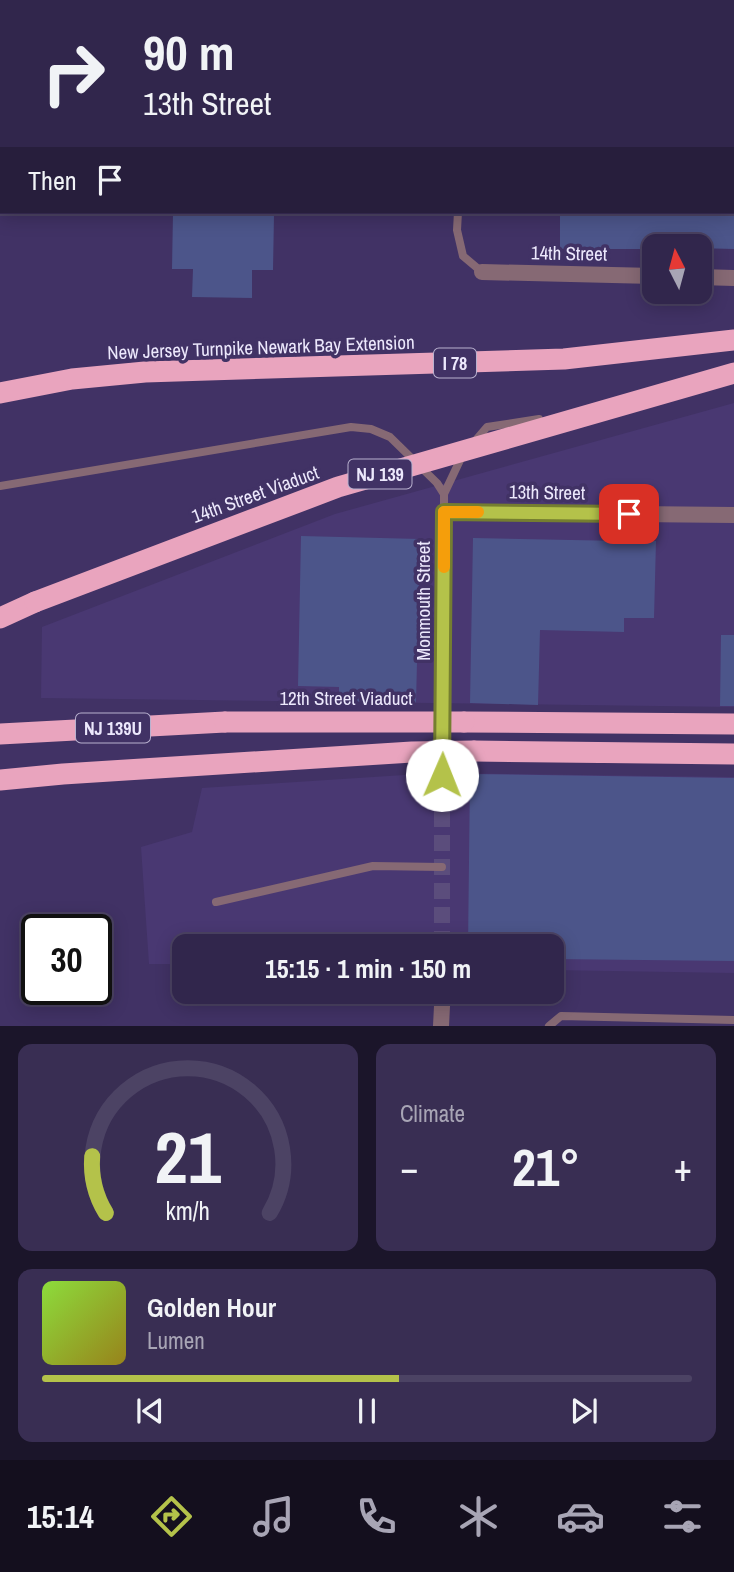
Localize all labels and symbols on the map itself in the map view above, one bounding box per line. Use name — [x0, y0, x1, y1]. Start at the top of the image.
north arrow — [642, 234, 712, 304]
street label: 14th Street — [531, 239, 608, 267]
street label: New Jersey Turnpike Newark Bay Extension — [107, 329, 415, 365]
road number: I 78 — [434, 348, 476, 377]
street label: 14th Street Viaduct — [188, 459, 323, 529]
road number: NJ 139 — [348, 460, 412, 488]
street label: 13th Street — [509, 478, 586, 506]
pin — [599, 484, 659, 544]
street label: Monmouth Street — [410, 541, 436, 661]
street label: 12th Street Viaduct — [279, 685, 413, 711]
road number: NJ 139U — [76, 714, 150, 742]
position arrow — [405, 738, 479, 812]
speed limit sign: 30 — [21, 914, 112, 1005]

